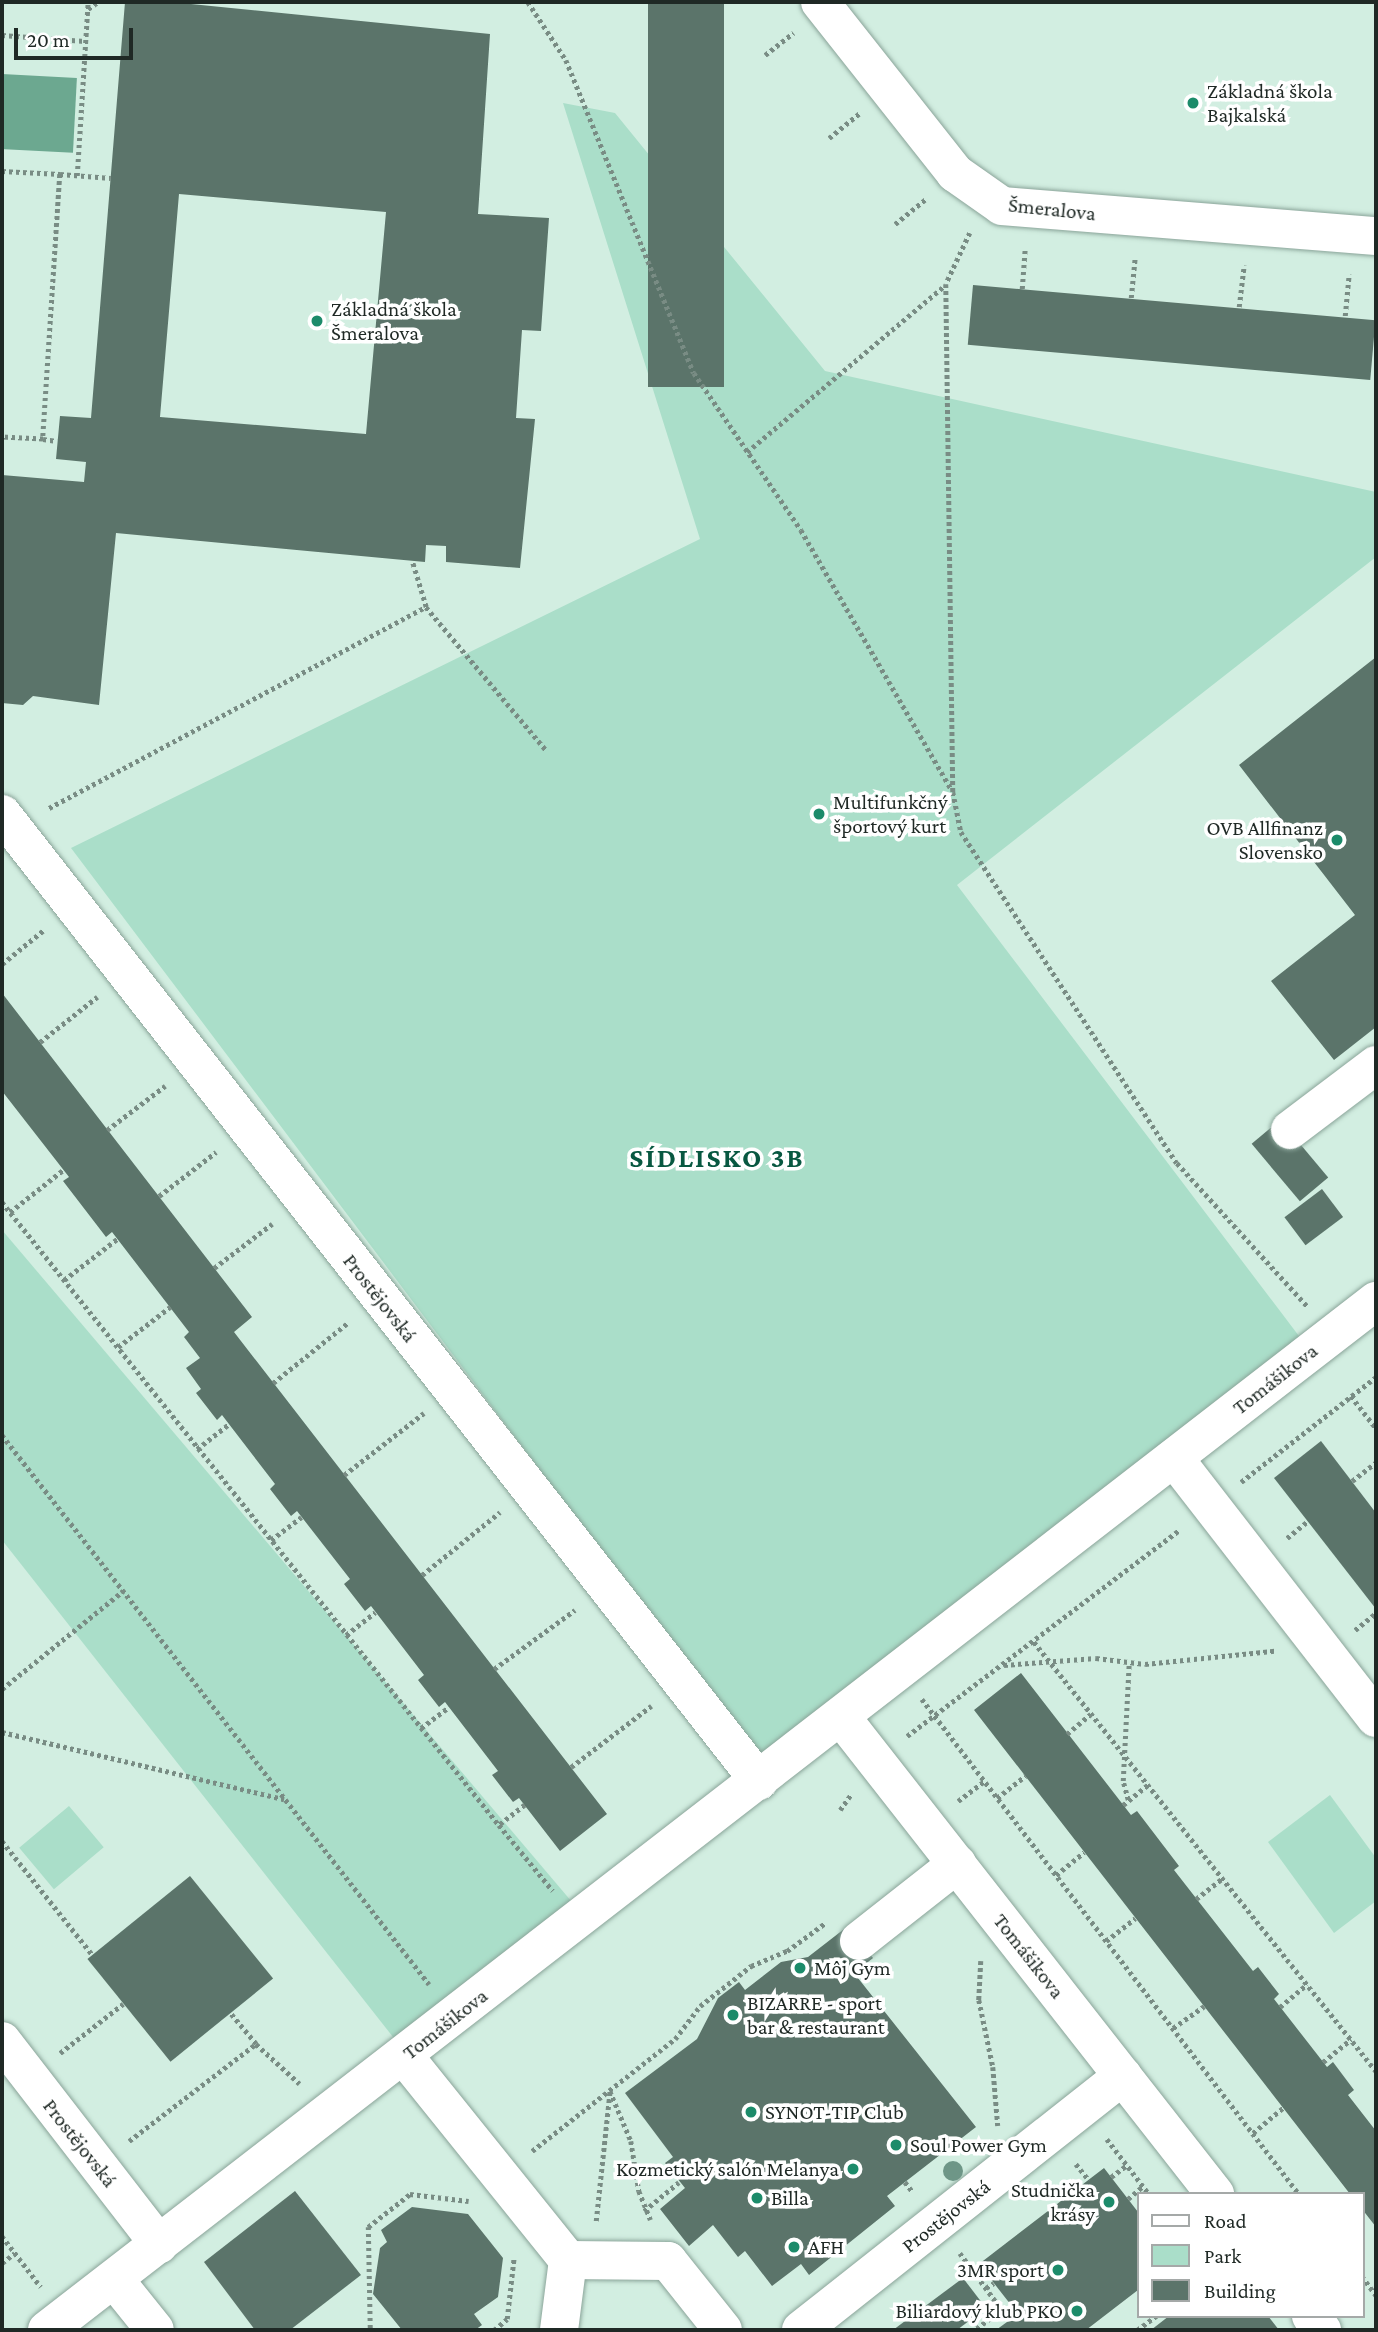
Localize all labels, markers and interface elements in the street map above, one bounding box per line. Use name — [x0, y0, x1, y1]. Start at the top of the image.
scale bar — [18, 14, 136, 58]
text: 20 m — [27, 28, 70, 52]
place label: Základná škola Bajkalská — [1207, 78, 1333, 128]
marker: Základná škola Bajkalská — [1185, 95, 1201, 111]
street label: Šmeralova — [1007, 192, 1097, 226]
place label: Základná škola Šmeralova — [331, 296, 457, 346]
marker: Základná škola Šmeralova — [309, 313, 325, 329]
place label: Multifunkčný športový kurt — [833, 789, 948, 839]
marker: Multifunkčný športový kurt — [811, 806, 827, 822]
place label: OVB Allfinanz Slovensko — [1206, 815, 1323, 865]
marker: OVB Allfinanz Slovensko — [1329, 832, 1345, 848]
district label: SÍDLISKO 3B — [631, 1141, 803, 1175]
street label: Prostějovská — [338, 1249, 422, 1347]
street label: Tomášikova — [1227, 1338, 1323, 1420]
street label: Tomášikova — [988, 1908, 1070, 2004]
place label: Môj Gym — [814, 1955, 891, 1981]
marker: Môj Gym — [792, 1960, 808, 1976]
street label: Tomášikova — [397, 1983, 493, 2065]
place label: BIZARRE - sport bar & restaurant — [747, 1990, 885, 2040]
marker: BIZARRE - sport bar & restaurant — [725, 2007, 741, 2023]
street label: Prostějovská — [38, 2094, 122, 2192]
place label: SYNOT-TIP Club — [765, 2099, 904, 2125]
marker: SYNOT-TIP Club — [743, 2104, 759, 2120]
place label: Soul Power Gym — [910, 2132, 1047, 2158]
marker: Soul Power Gym — [888, 2137, 904, 2153]
place label: Kozmetický salón Melanya — [616, 2156, 839, 2182]
marker: Kozmetický salón Melanya — [845, 2161, 861, 2177]
street label: Prostějovská — [897, 2174, 995, 2258]
place label: Studnička krásy — [1011, 2177, 1095, 2227]
place label: Billa — [771, 2185, 809, 2211]
marker: Billa — [749, 2190, 765, 2206]
legend — [1136, 2192, 1364, 2318]
marker: Studnička krásy — [1101, 2194, 1117, 2210]
text: Road — [1204, 2209, 1247, 2233]
place label: AFH — [808, 2234, 844, 2260]
marker: AFH — [786, 2239, 802, 2255]
text: Park — [1204, 2244, 1241, 2268]
place label: 3MR sport — [957, 2257, 1044, 2283]
marker: 3MR sport — [1050, 2262, 1066, 2278]
text: Building — [1204, 2279, 1276, 2303]
place label: Biliardový klub PKO — [895, 2298, 1063, 2324]
marker: Biliardový klub PKO — [1069, 2303, 1085, 2319]

